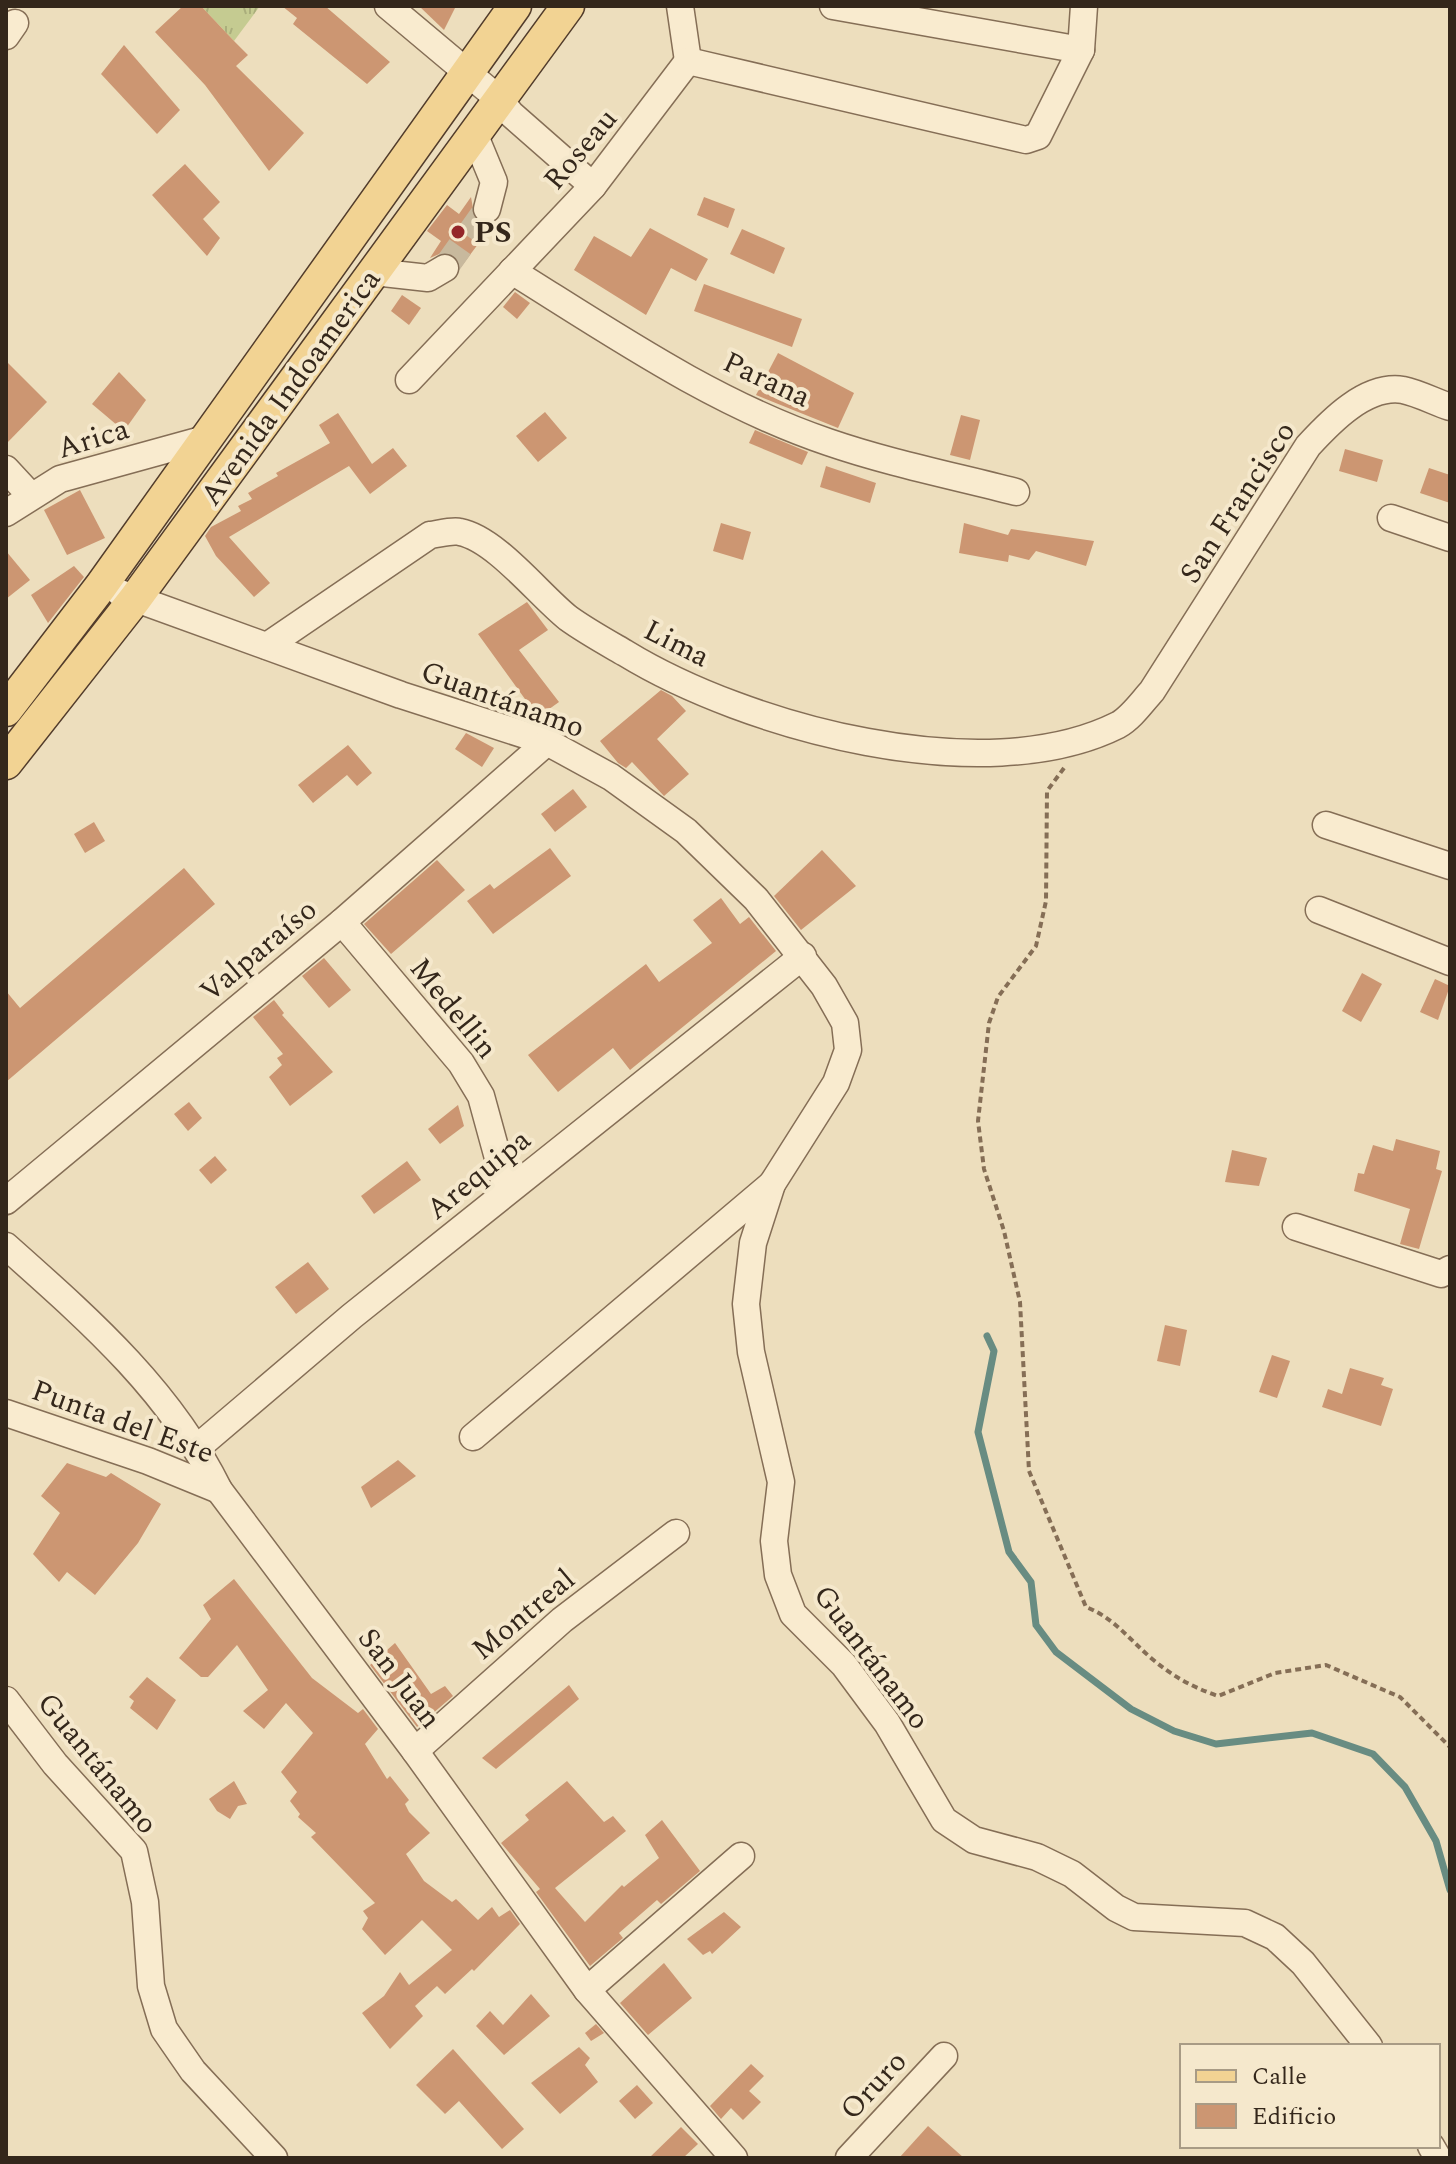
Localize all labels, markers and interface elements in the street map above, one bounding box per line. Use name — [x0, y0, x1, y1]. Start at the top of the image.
street label: Roseau — [533, 98, 629, 201]
place label: PS — [474, 210, 512, 256]
marker: PS — [449, 223, 467, 241]
street label: Avenida Indoamerica — [189, 259, 393, 516]
street label: Parana — [715, 340, 818, 420]
street label: Arica — [52, 406, 135, 472]
street label: San Francisco — [1168, 412, 1308, 593]
street label: Lima — [636, 608, 718, 680]
street label: Guantánamo — [414, 649, 591, 751]
street label: Valparaíso — [190, 888, 328, 1014]
street label: Medellin — [398, 948, 509, 1069]
street label: Arequipa — [416, 1118, 541, 1232]
street label: Punta del Este — [25, 1368, 220, 1476]
street label: Montreal — [462, 1558, 586, 1672]
street label: Guantánamo — [801, 1575, 941, 1740]
street label: San Juan — [346, 1618, 453, 1739]
street label: Guantánamo — [25, 1683, 169, 1845]
street label: Oruro — [829, 2040, 918, 2131]
legend — [1180, 2044, 1440, 2148]
text: Calle — [1252, 2059, 1307, 2095]
text: Edificio — [1252, 2099, 1336, 2135]

